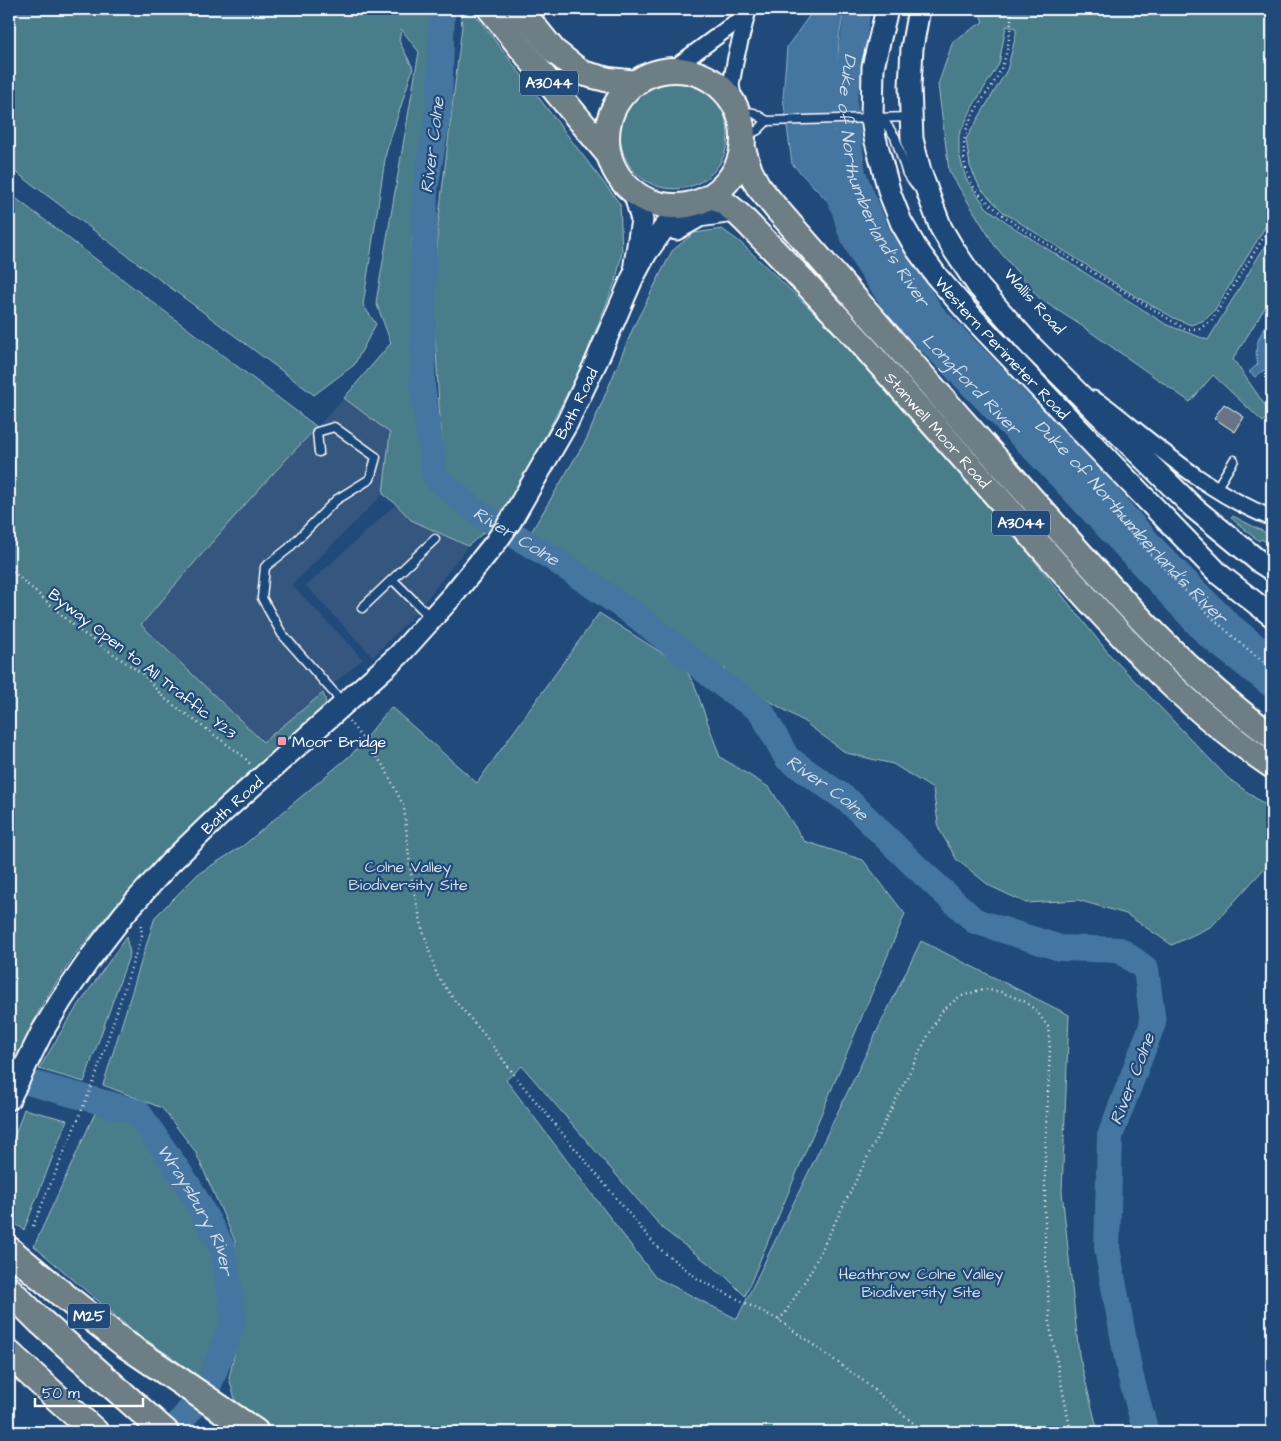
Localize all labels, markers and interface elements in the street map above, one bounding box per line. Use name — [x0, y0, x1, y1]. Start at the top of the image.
water label: Duke of Northumberland's River — [831, 52, 936, 314]
road number: A3044 — [520, 70, 578, 96]
water label: River Colne — [414, 95, 451, 194]
street label: Wallis Road — [999, 264, 1070, 339]
street label: Western Perimeter Road — [929, 272, 1074, 425]
water label: Longford River — [916, 328, 1028, 443]
street label: Bath Road — [550, 364, 604, 443]
street label: Stanwell Moor Road — [879, 367, 995, 493]
water label: Duke of Northumberland's River — [1029, 414, 1234, 631]
water label: River Colne — [468, 501, 565, 573]
road number: A3044 — [992, 510, 1050, 536]
street label: Byway Open to All Traffic Y23 — [43, 583, 241, 745]
place label: Moor Bridge — [292, 731, 387, 754]
marker: Moor Bridge — [276, 735, 288, 747]
water label: River Colne — [781, 749, 875, 827]
street label: Bath Road — [196, 771, 268, 840]
park label: Colne Valley Biodiversity Site — [348, 856, 468, 897]
water label: River Colne — [1104, 1029, 1162, 1129]
water label: Wraysbury River — [151, 1139, 239, 1279]
park label: Heathrow Colne Valley Biodiversity Site — [839, 1263, 1004, 1304]
road number: M25 — [68, 1304, 110, 1328]
scale bar — [35, 1376, 142, 1408]
text: 50 m — [42, 1383, 80, 1404]

